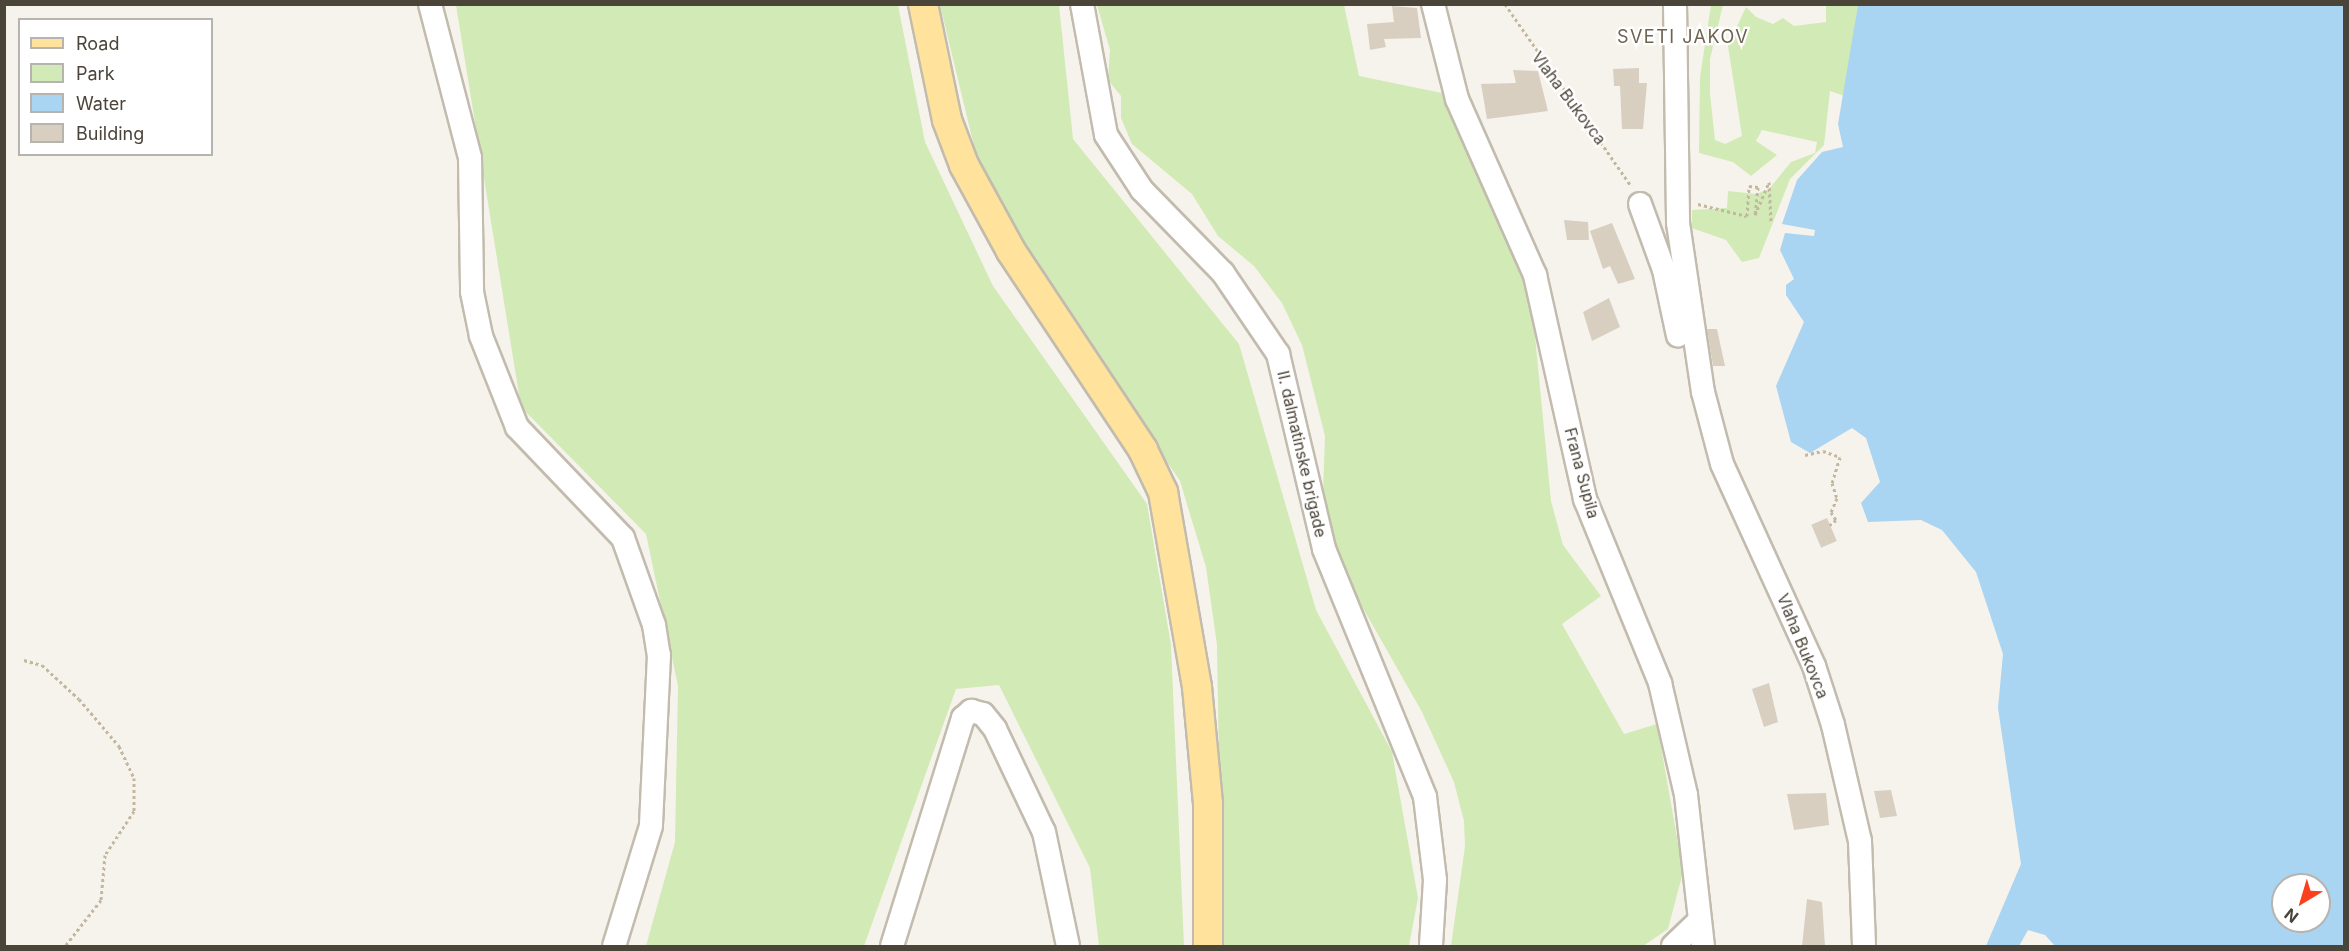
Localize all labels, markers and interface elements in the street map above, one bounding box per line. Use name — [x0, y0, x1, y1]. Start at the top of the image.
legend — [18, 18, 213, 156]
district label: SVETI JAKOV — [1617, 26, 1749, 48]
text: Road — [76, 33, 119, 54]
street label: Vlaha Bukovca — [1528, 48, 1610, 148]
text: Park — [76, 63, 115, 84]
text: Water — [76, 93, 126, 114]
text: Building — [76, 123, 144, 144]
street label: II. dalmatinske brigade — [1273, 369, 1331, 539]
street label: Frana Supila — [1561, 426, 1603, 520]
street label: Vlaha Bukovca — [1773, 591, 1833, 701]
north arrow — [2271, 873, 2331, 933]
text: N — [2280, 904, 2302, 927]

